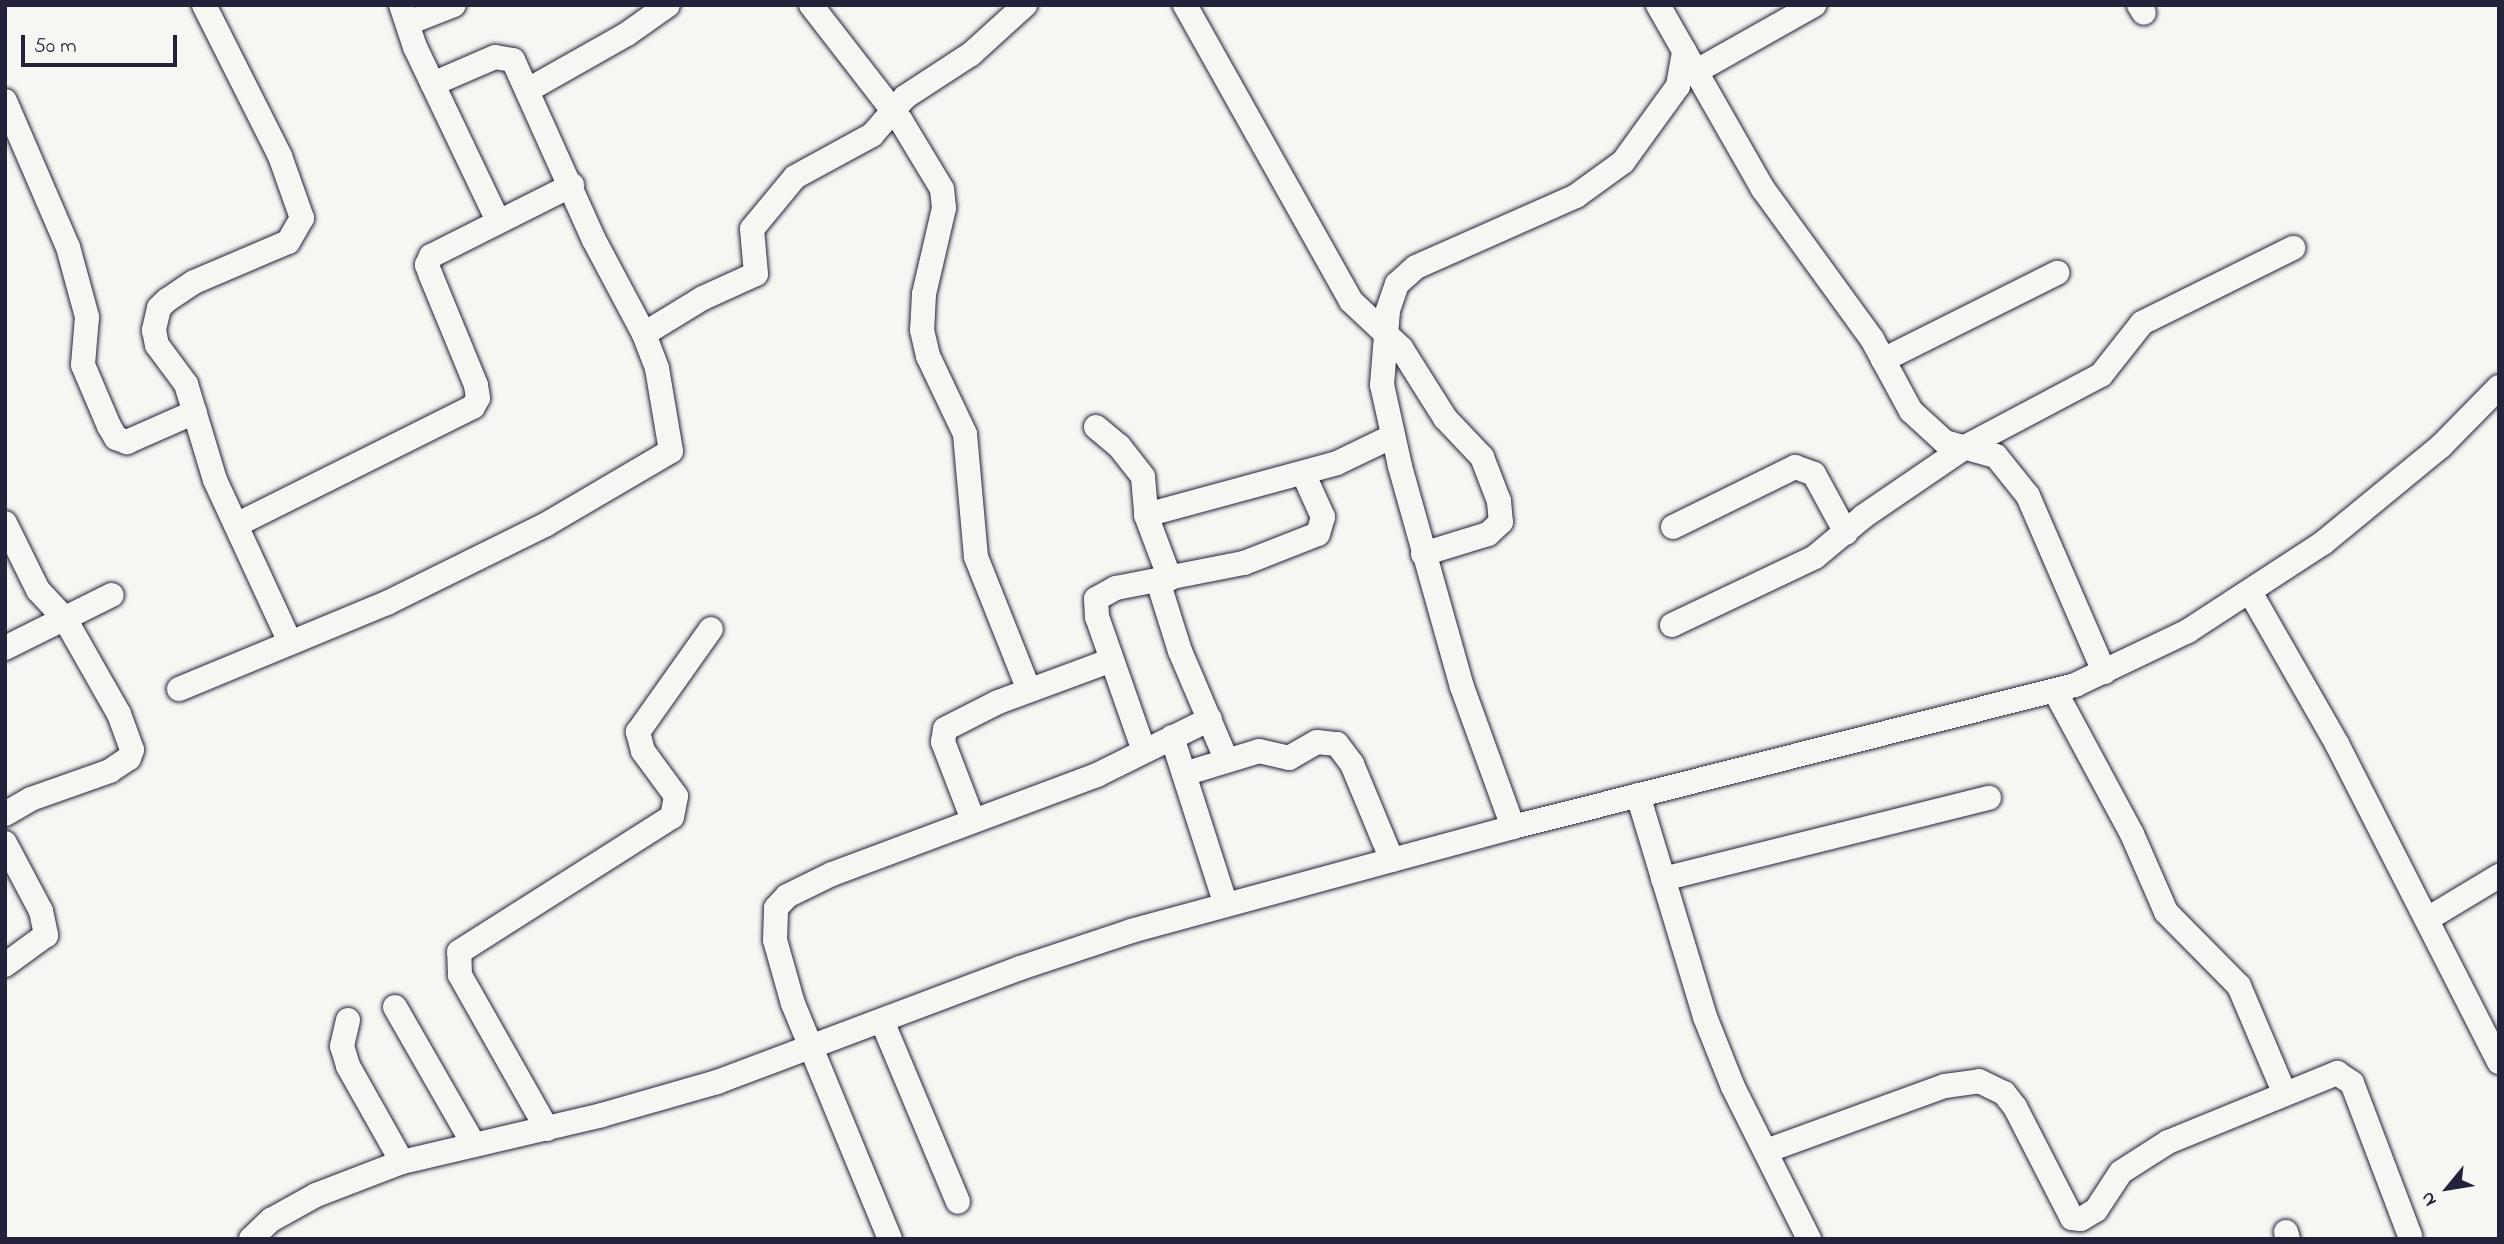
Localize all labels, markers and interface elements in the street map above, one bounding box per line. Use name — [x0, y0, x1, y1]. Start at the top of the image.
scale bar — [24, 21, 180, 65]
text: 50 m — [34, 32, 77, 62]
north arrow — [2413, 1153, 2483, 1223]
text: N — [2414, 1186, 2444, 1211]

